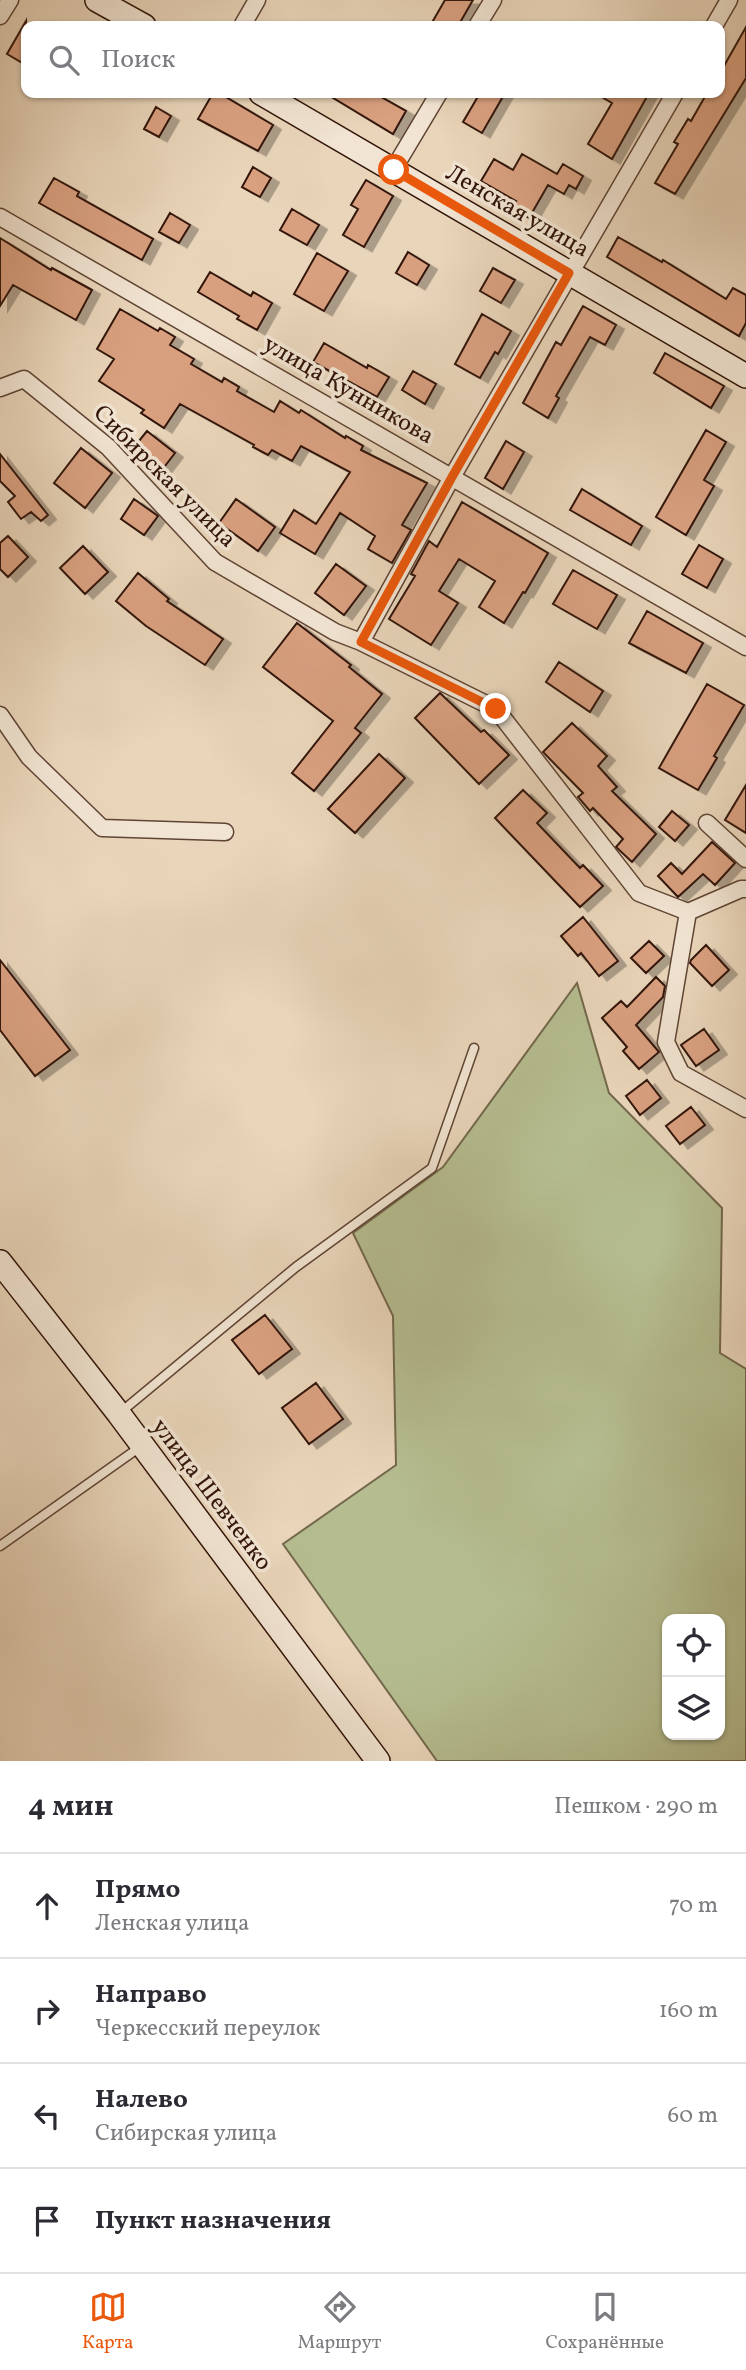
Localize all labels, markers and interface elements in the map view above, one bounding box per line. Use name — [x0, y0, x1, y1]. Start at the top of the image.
search box — [21, 21, 725, 98]
icon: search — [45, 41, 83, 79]
text: Поиск — [101, 42, 175, 78]
route start — [378, 154, 409, 185]
street label: Ленская улица — [439, 157, 595, 267]
street label: улица Кунникова — [256, 328, 440, 454]
street label: Сибирская улица — [85, 398, 243, 556]
route end — [480, 693, 511, 724]
street label: улица Шевченко — [142, 1412, 280, 1578]
map controls — [662, 1614, 725, 1740]
button: locate — [662, 1614, 725, 1677]
button: layers — [662, 1677, 725, 1740]
text: 4 мин — [28, 1786, 113, 1828]
text: Пешком · 290 m — [554, 1791, 718, 1823]
text: Прямо — [95, 1872, 180, 1908]
icon: ahead — [28, 1887, 66, 1925]
text: 70 m — [669, 1890, 718, 1922]
text: Ленская улица — [95, 1908, 249, 1940]
text: Направо — [95, 1977, 207, 2013]
icon: right — [28, 1992, 66, 2030]
text: 160 m — [659, 1995, 718, 2027]
text: Черкесский переулок — [95, 2013, 320, 2045]
text: Налево — [95, 2082, 188, 2118]
icon: left — [28, 2097, 66, 2135]
text: 60 m — [668, 2100, 718, 2132]
text: Сибирская улица — [95, 2118, 277, 2150]
icon: arrive — [28, 2202, 66, 2240]
text: Пункт назначения — [95, 2203, 331, 2239]
tab: Карта — [82, 2288, 134, 2356]
tab: Маршрут — [298, 2288, 381, 2356]
tab: Сохранённые — [545, 2288, 664, 2356]

